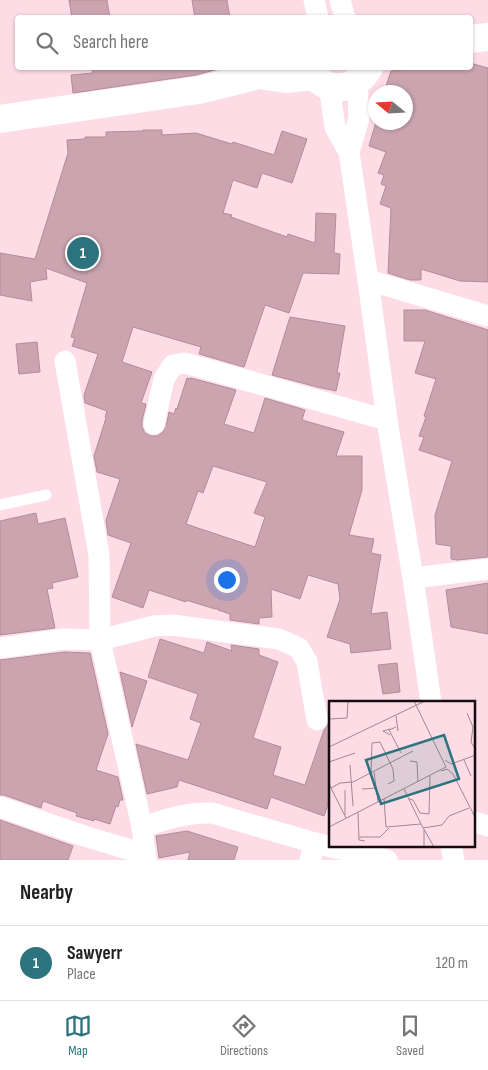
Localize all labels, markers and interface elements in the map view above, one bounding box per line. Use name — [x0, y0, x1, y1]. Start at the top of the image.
search box — [15, 15, 473, 70]
icon: search — [33, 29, 61, 57]
text: Search here — [73, 31, 149, 54]
north arrow — [368, 85, 413, 130]
pin: 1 — [67, 234, 99, 272]
your location — [214, 567, 240, 593]
inset map — [329, 701, 476, 848]
text: Nearby — [20, 880, 73, 905]
text: Sawyerr — [67, 942, 122, 965]
text: 1 — [33, 954, 39, 973]
text: 120 m — [436, 954, 468, 973]
text: Place — [67, 965, 96, 984]
tab: Map — [64, 1012, 92, 1059]
tab: Directions — [220, 1012, 268, 1059]
tab: Saved — [396, 1012, 424, 1059]

